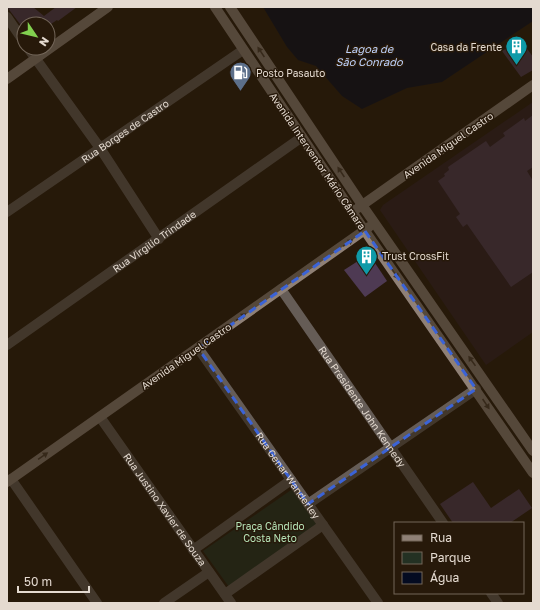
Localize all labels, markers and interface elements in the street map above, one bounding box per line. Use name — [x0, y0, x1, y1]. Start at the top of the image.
north arrow — [16, 16, 56, 56]
building icon: Casa da Frente — [504, 34, 530, 67]
text: N — [37, 35, 52, 49]
place label: Casa da Frente — [430, 41, 502, 53]
water label: Lagoa de São Conrado — [335, 42, 404, 68]
one-way arrow — [257, 47, 265, 58]
fuel station icon: Posto Pasauto — [228, 60, 254, 93]
place label: Posto Pasauto — [256, 67, 325, 79]
street label: Avenida Interventor Mário Câmara — [267, 90, 369, 232]
street label: Rua Borges de Castro — [79, 97, 171, 165]
street label: Avenida Miguel Castro — [401, 109, 495, 181]
one-way arrow — [337, 166, 344, 178]
street label: Rua Virgilio Trindade — [110, 208, 198, 275]
one-way arrow — [343, 239, 353, 247]
building icon: Trust CrossFit — [353, 243, 379, 276]
place label: Trust CrossFit — [382, 250, 449, 262]
one-way arrow — [391, 269, 399, 279]
one-way arrow — [236, 313, 247, 321]
street label: Avenida Miguel Castro — [139, 320, 233, 392]
street label: Rua Presidente John Kennedy — [316, 344, 409, 470]
one-way arrow — [468, 356, 476, 366]
one-way arrow — [482, 398, 490, 409]
street label: Rua Genar Wanderley — [253, 430, 323, 521]
street label: Rua Justino Xavier de Souza — [121, 451, 209, 568]
one-way arrow — [38, 452, 49, 460]
park label: Praça Cândido Costa Neto — [235, 520, 305, 544]
legend — [394, 522, 524, 594]
text: Rua — [430, 530, 452, 545]
text: Parque — [430, 550, 471, 565]
scale bar — [18, 568, 89, 594]
text: Água — [430, 570, 459, 585]
text: 50 m — [24, 574, 52, 589]

